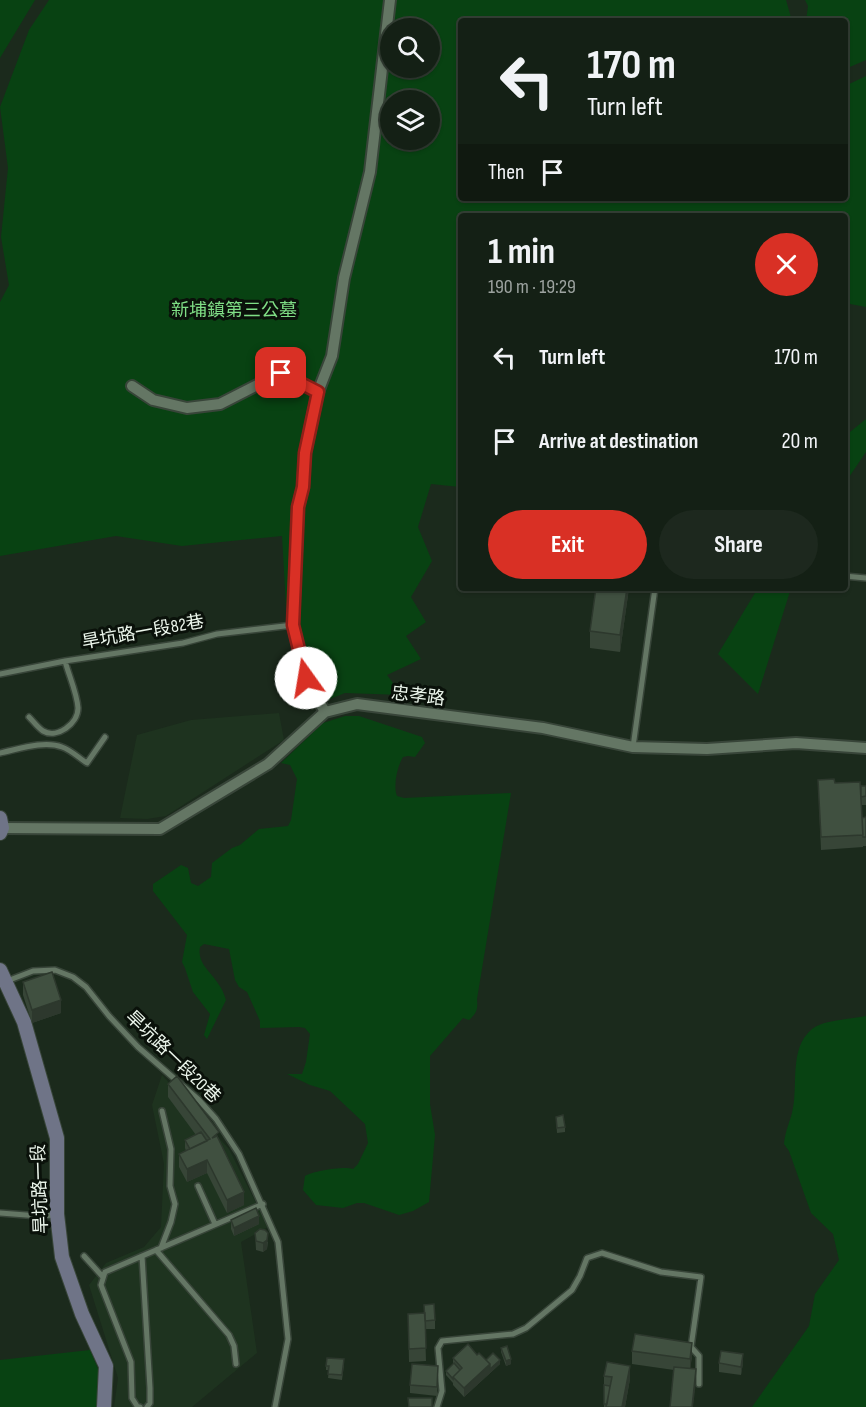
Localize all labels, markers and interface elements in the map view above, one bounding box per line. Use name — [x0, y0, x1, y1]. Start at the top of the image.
map controls — [380, 18, 440, 150]
button: search — [380, 18, 440, 78]
text: 170 m — [587, 40, 676, 91]
icon: left — [488, 42, 566, 120]
button: layers — [380, 90, 440, 150]
text: Turn left — [587, 91, 663, 123]
icon: arrive — [536, 156, 569, 189]
text: Then — [488, 159, 524, 186]
text: 1 min — [488, 231, 555, 274]
button: close — [755, 233, 818, 296]
text: 190 m · 19:29 — [488, 275, 576, 299]
park label: 新埔鎮第三公墓 — [171, 300, 297, 321]
icon: left — [488, 341, 521, 374]
text: Turn left — [539, 344, 605, 371]
text: 170 m — [774, 344, 818, 371]
pin — [255, 347, 306, 398]
icon: arrive — [264, 356, 297, 389]
icon: arrive — [488, 425, 521, 458]
text: Arrive at destination — [539, 428, 698, 455]
text: 20 m — [782, 428, 818, 455]
button: Exit — [488, 510, 647, 579]
button: Share — [659, 510, 818, 579]
street label: 旱坑路一段82巷 — [80, 611, 206, 653]
position arrow — [274, 646, 338, 710]
street label: 忠孝路 — [390, 682, 446, 710]
street label: 旱坑路一段20巷 — [121, 1007, 225, 1107]
street label: 旱坑路一段 — [28, 1144, 52, 1234]

